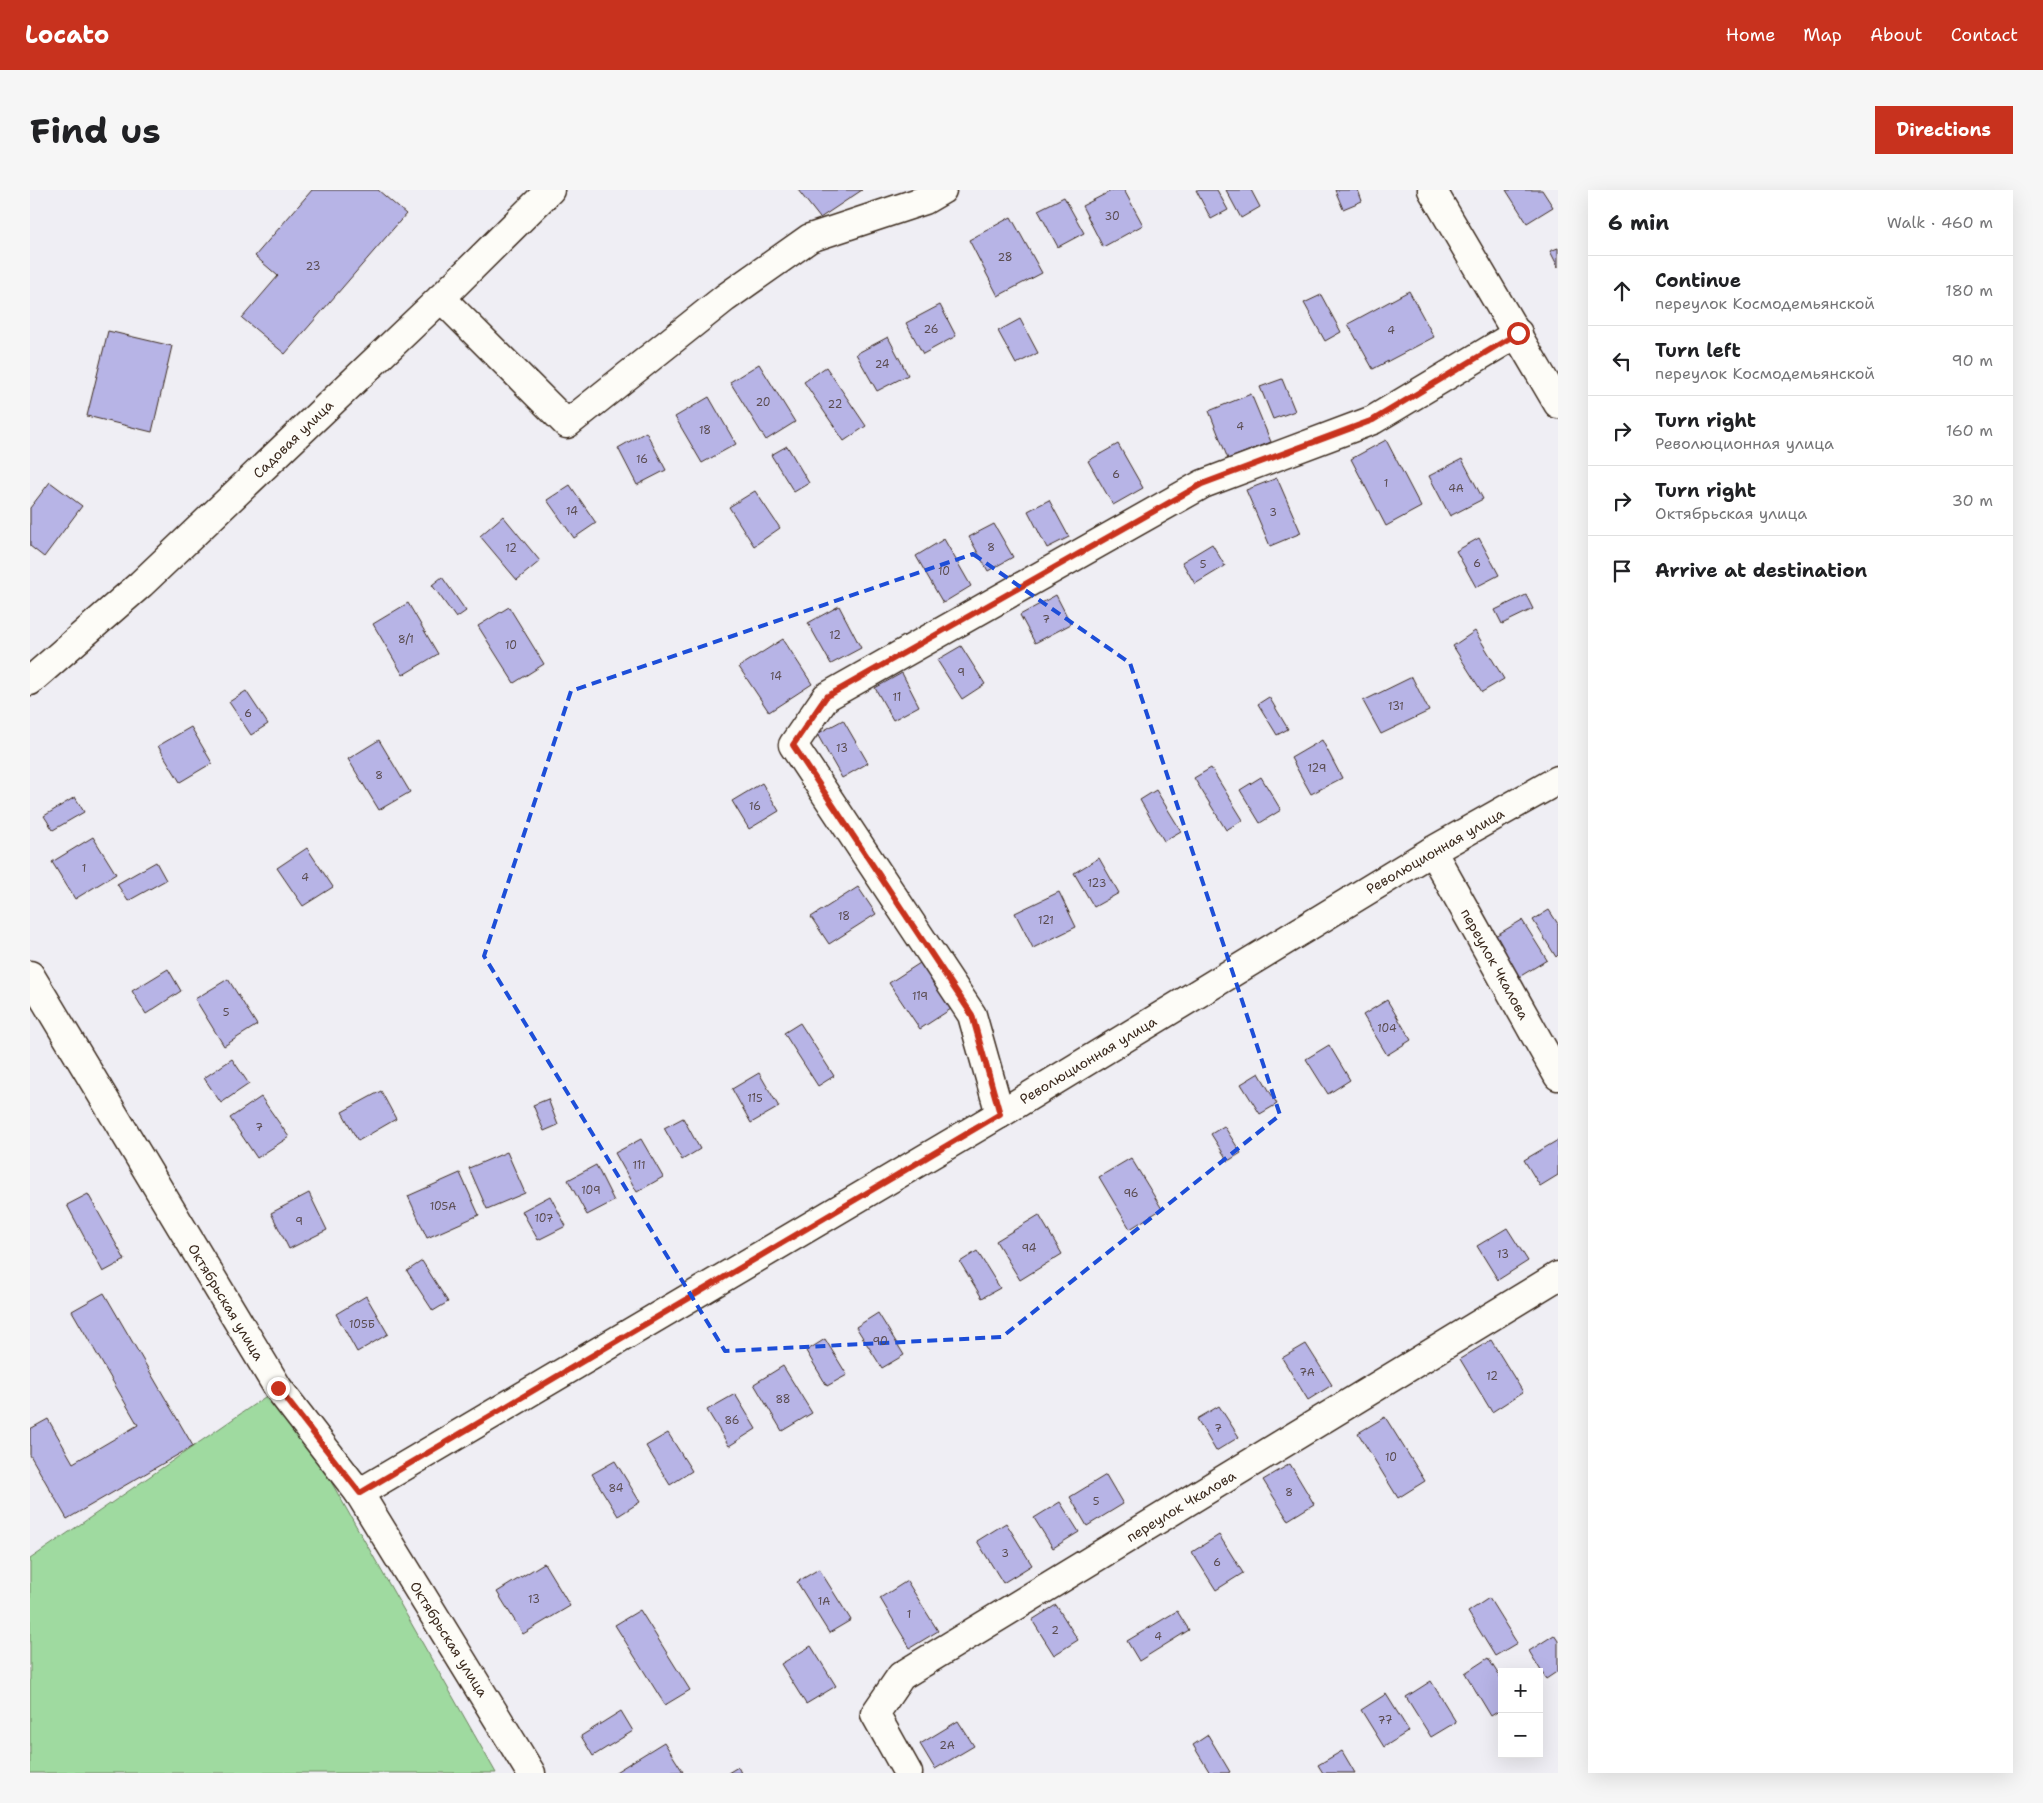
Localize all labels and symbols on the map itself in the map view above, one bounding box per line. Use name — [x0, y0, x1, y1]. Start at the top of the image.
house number: 30 — [1104, 209, 1120, 224]
house number: 28 — [997, 250, 1013, 265]
house number: 23 — [306, 259, 320, 274]
house number: 26 — [924, 322, 938, 337]
route start — [1507, 322, 1530, 345]
house number: 4 — [1387, 323, 1395, 338]
house number: 24 — [875, 357, 890, 372]
house number: 20 — [755, 395, 771, 410]
street label: Садовая улица — [249, 396, 337, 482]
house number: 22 — [828, 397, 842, 412]
house number: 4 — [1236, 419, 1244, 434]
house number: 18 — [699, 423, 711, 438]
house number: 16 — [636, 452, 648, 467]
house number: 6 — [1112, 467, 1120, 482]
house number: 1 — [1384, 476, 1388, 491]
house number: 4А — [1448, 481, 1464, 496]
house number: 14 — [566, 504, 578, 519]
house number: 3 — [1269, 505, 1277, 520]
house number: 8 — [987, 540, 995, 555]
house number: 12 — [505, 541, 517, 556]
house number: 6 — [1473, 556, 1481, 571]
house number: 5 — [1200, 557, 1207, 572]
house number: 10 — [938, 564, 950, 579]
house number: 7 — [1042, 612, 1050, 627]
house number: 12 — [829, 628, 841, 643]
house number: 8/1 — [398, 632, 414, 647]
house number: 10 — [505, 638, 517, 653]
house number: 9 — [957, 665, 965, 680]
house number: 14 — [770, 669, 782, 684]
house number: 11 — [893, 690, 901, 705]
house number: 131 — [1388, 699, 1404, 714]
house number: 6 — [244, 706, 252, 721]
house number: 13 — [836, 741, 848, 756]
house number: 129 — [1308, 761, 1326, 776]
house number: 8 — [375, 768, 383, 783]
house number: 16 — [749, 799, 761, 814]
street label: Революционная улица — [1363, 804, 1508, 898]
house number: 1 — [82, 861, 86, 876]
house number: 4 — [301, 870, 309, 885]
house number: 123 — [1088, 876, 1106, 891]
street label: переулок Чкалова — [1457, 905, 1533, 1023]
house number: 18 — [838, 909, 850, 924]
house number: 121 — [1038, 913, 1054, 928]
house number: 119 — [912, 989, 928, 1004]
house number: 5 — [223, 1005, 230, 1020]
street label: Революционная улица — [1016, 1012, 1160, 1108]
house number: 104 — [1377, 1021, 1397, 1036]
house number: 115 — [747, 1091, 763, 1106]
house number: 7 — [255, 1120, 263, 1135]
house number: 111 — [632, 1158, 646, 1173]
house number: 109 — [581, 1183, 601, 1198]
house number: 96 — [1123, 1186, 1139, 1201]
house number: 105А — [430, 1199, 456, 1214]
house number: 107 — [534, 1211, 554, 1226]
house number: 9 — [295, 1214, 303, 1229]
street label: Октябрьская улица — [184, 1240, 268, 1364]
house number: 94 — [1022, 1241, 1037, 1256]
house number: 13 — [1497, 1247, 1509, 1262]
house number: 105Б — [349, 1317, 375, 1332]
house number: 90 — [872, 1334, 888, 1349]
house number: 7А — [1299, 1365, 1315, 1380]
house number: 12 — [1486, 1369, 1498, 1384]
route end — [267, 1377, 290, 1400]
house number: 88 — [775, 1392, 791, 1407]
house number: 86 — [724, 1413, 740, 1428]
house number: 7 — [1214, 1421, 1222, 1436]
house number: 10 — [1385, 1450, 1397, 1465]
street label: переулок Чкалова — [1123, 1466, 1239, 1546]
house number: 84 — [609, 1481, 624, 1496]
house number: 8 — [1285, 1485, 1293, 1500]
house number: 5 — [1093, 1494, 1100, 1509]
house number: 3 — [1001, 1546, 1009, 1561]
house number: 6 — [1213, 1555, 1221, 1570]
street label: Октябрьская улица — [406, 1578, 492, 1701]
house number: 13 — [528, 1592, 540, 1607]
house number: 1А — [818, 1594, 830, 1609]
house number: 1 — [907, 1607, 911, 1622]
house number: 2 — [1051, 1623, 1059, 1638]
house number: 4 — [1154, 1629, 1162, 1644]
house number: 77 — [1378, 1713, 1393, 1728]
house number: 2А — [939, 1738, 955, 1753]

